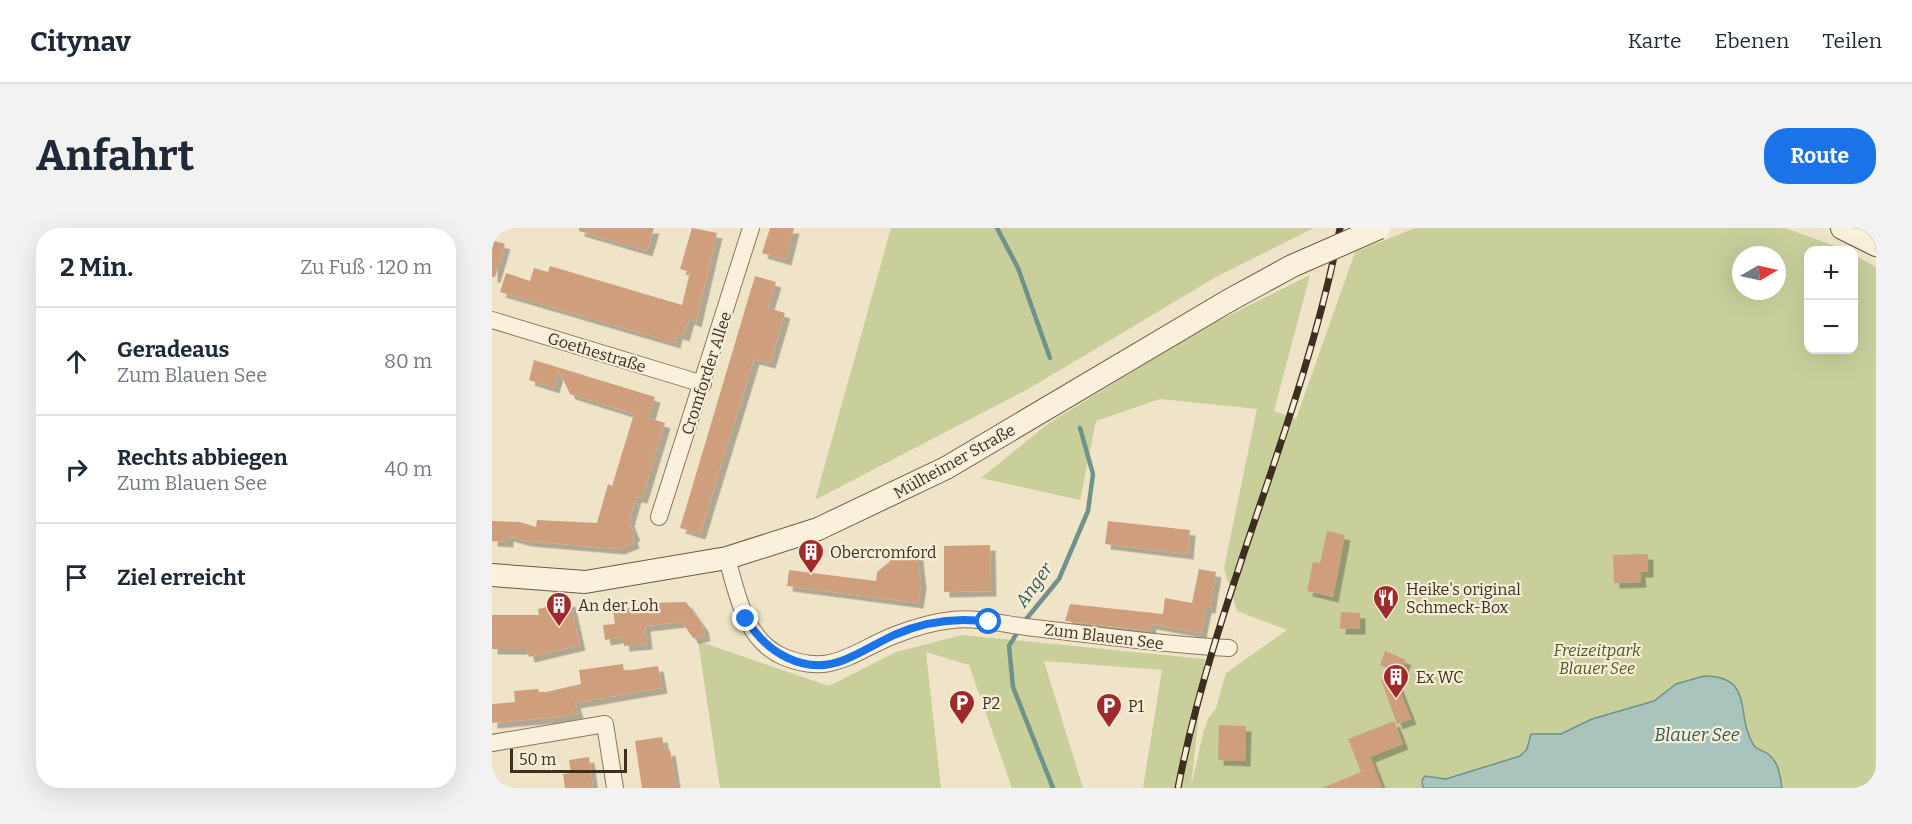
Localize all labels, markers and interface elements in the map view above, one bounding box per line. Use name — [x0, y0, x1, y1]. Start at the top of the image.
text: Citynav — [30, 25, 131, 58]
text: Karte — [1628, 28, 1681, 54]
text: Ebenen — [1714, 28, 1789, 54]
text: Teilen — [1822, 28, 1882, 54]
button: Route — [1764, 128, 1876, 184]
text: Anfahrt — [36, 131, 194, 181]
north arrow — [1732, 246, 1786, 300]
map controls — [1804, 246, 1858, 354]
button: + — [1804, 246, 1858, 300]
text: 2 Min. — [60, 252, 133, 283]
text: Zu Fuß · 120 m — [300, 255, 432, 279]
button: − — [1804, 300, 1858, 354]
street label: Cromforder Allee — [678, 309, 735, 437]
street label: Goethestraße — [545, 329, 648, 376]
text: Geradeaus — [117, 336, 229, 363]
icon: ahead — [60, 345, 93, 378]
text: 80 m — [384, 349, 432, 373]
text: Zum Blauen See — [117, 363, 267, 387]
street label: Mülheimer Straße — [890, 420, 1018, 503]
text: Rechts abbiegen — [117, 444, 288, 471]
icon: right — [60, 453, 93, 486]
text: 40 m — [384, 457, 432, 481]
text: Zum Blauen See — [117, 471, 267, 495]
building icon: Obercromford — [796, 537, 826, 575]
place label: Obercromford — [830, 543, 937, 562]
water label: Anger — [1010, 558, 1058, 612]
icon: arrive — [60, 561, 93, 594]
text: Ziel erreicht — [117, 564, 246, 591]
place label: Heike's original Schmeck-Box — [1406, 580, 1521, 617]
restaurant icon: Heike's original Schmeck-Box — [1371, 583, 1401, 621]
building icon: An der Loh — [544, 590, 574, 628]
place label: An der Loh — [578, 596, 659, 615]
route end — [732, 605, 758, 631]
route start — [975, 608, 1001, 634]
street label: Zum Blauen See — [1043, 620, 1165, 653]
park label: Freizeitpark Blauer See — [1553, 641, 1641, 678]
building icon: Ex WC — [1381, 662, 1411, 700]
place label: Ex WC — [1416, 668, 1464, 687]
parking icon: P2 — [947, 688, 977, 726]
parking icon: P1 — [1094, 691, 1124, 729]
place label: P2 — [982, 694, 1000, 713]
place label: P1 — [1128, 697, 1145, 716]
water label: Blauer See — [1654, 724, 1740, 746]
scale bar — [510, 746, 627, 774]
text: 50 m — [519, 750, 556, 769]

